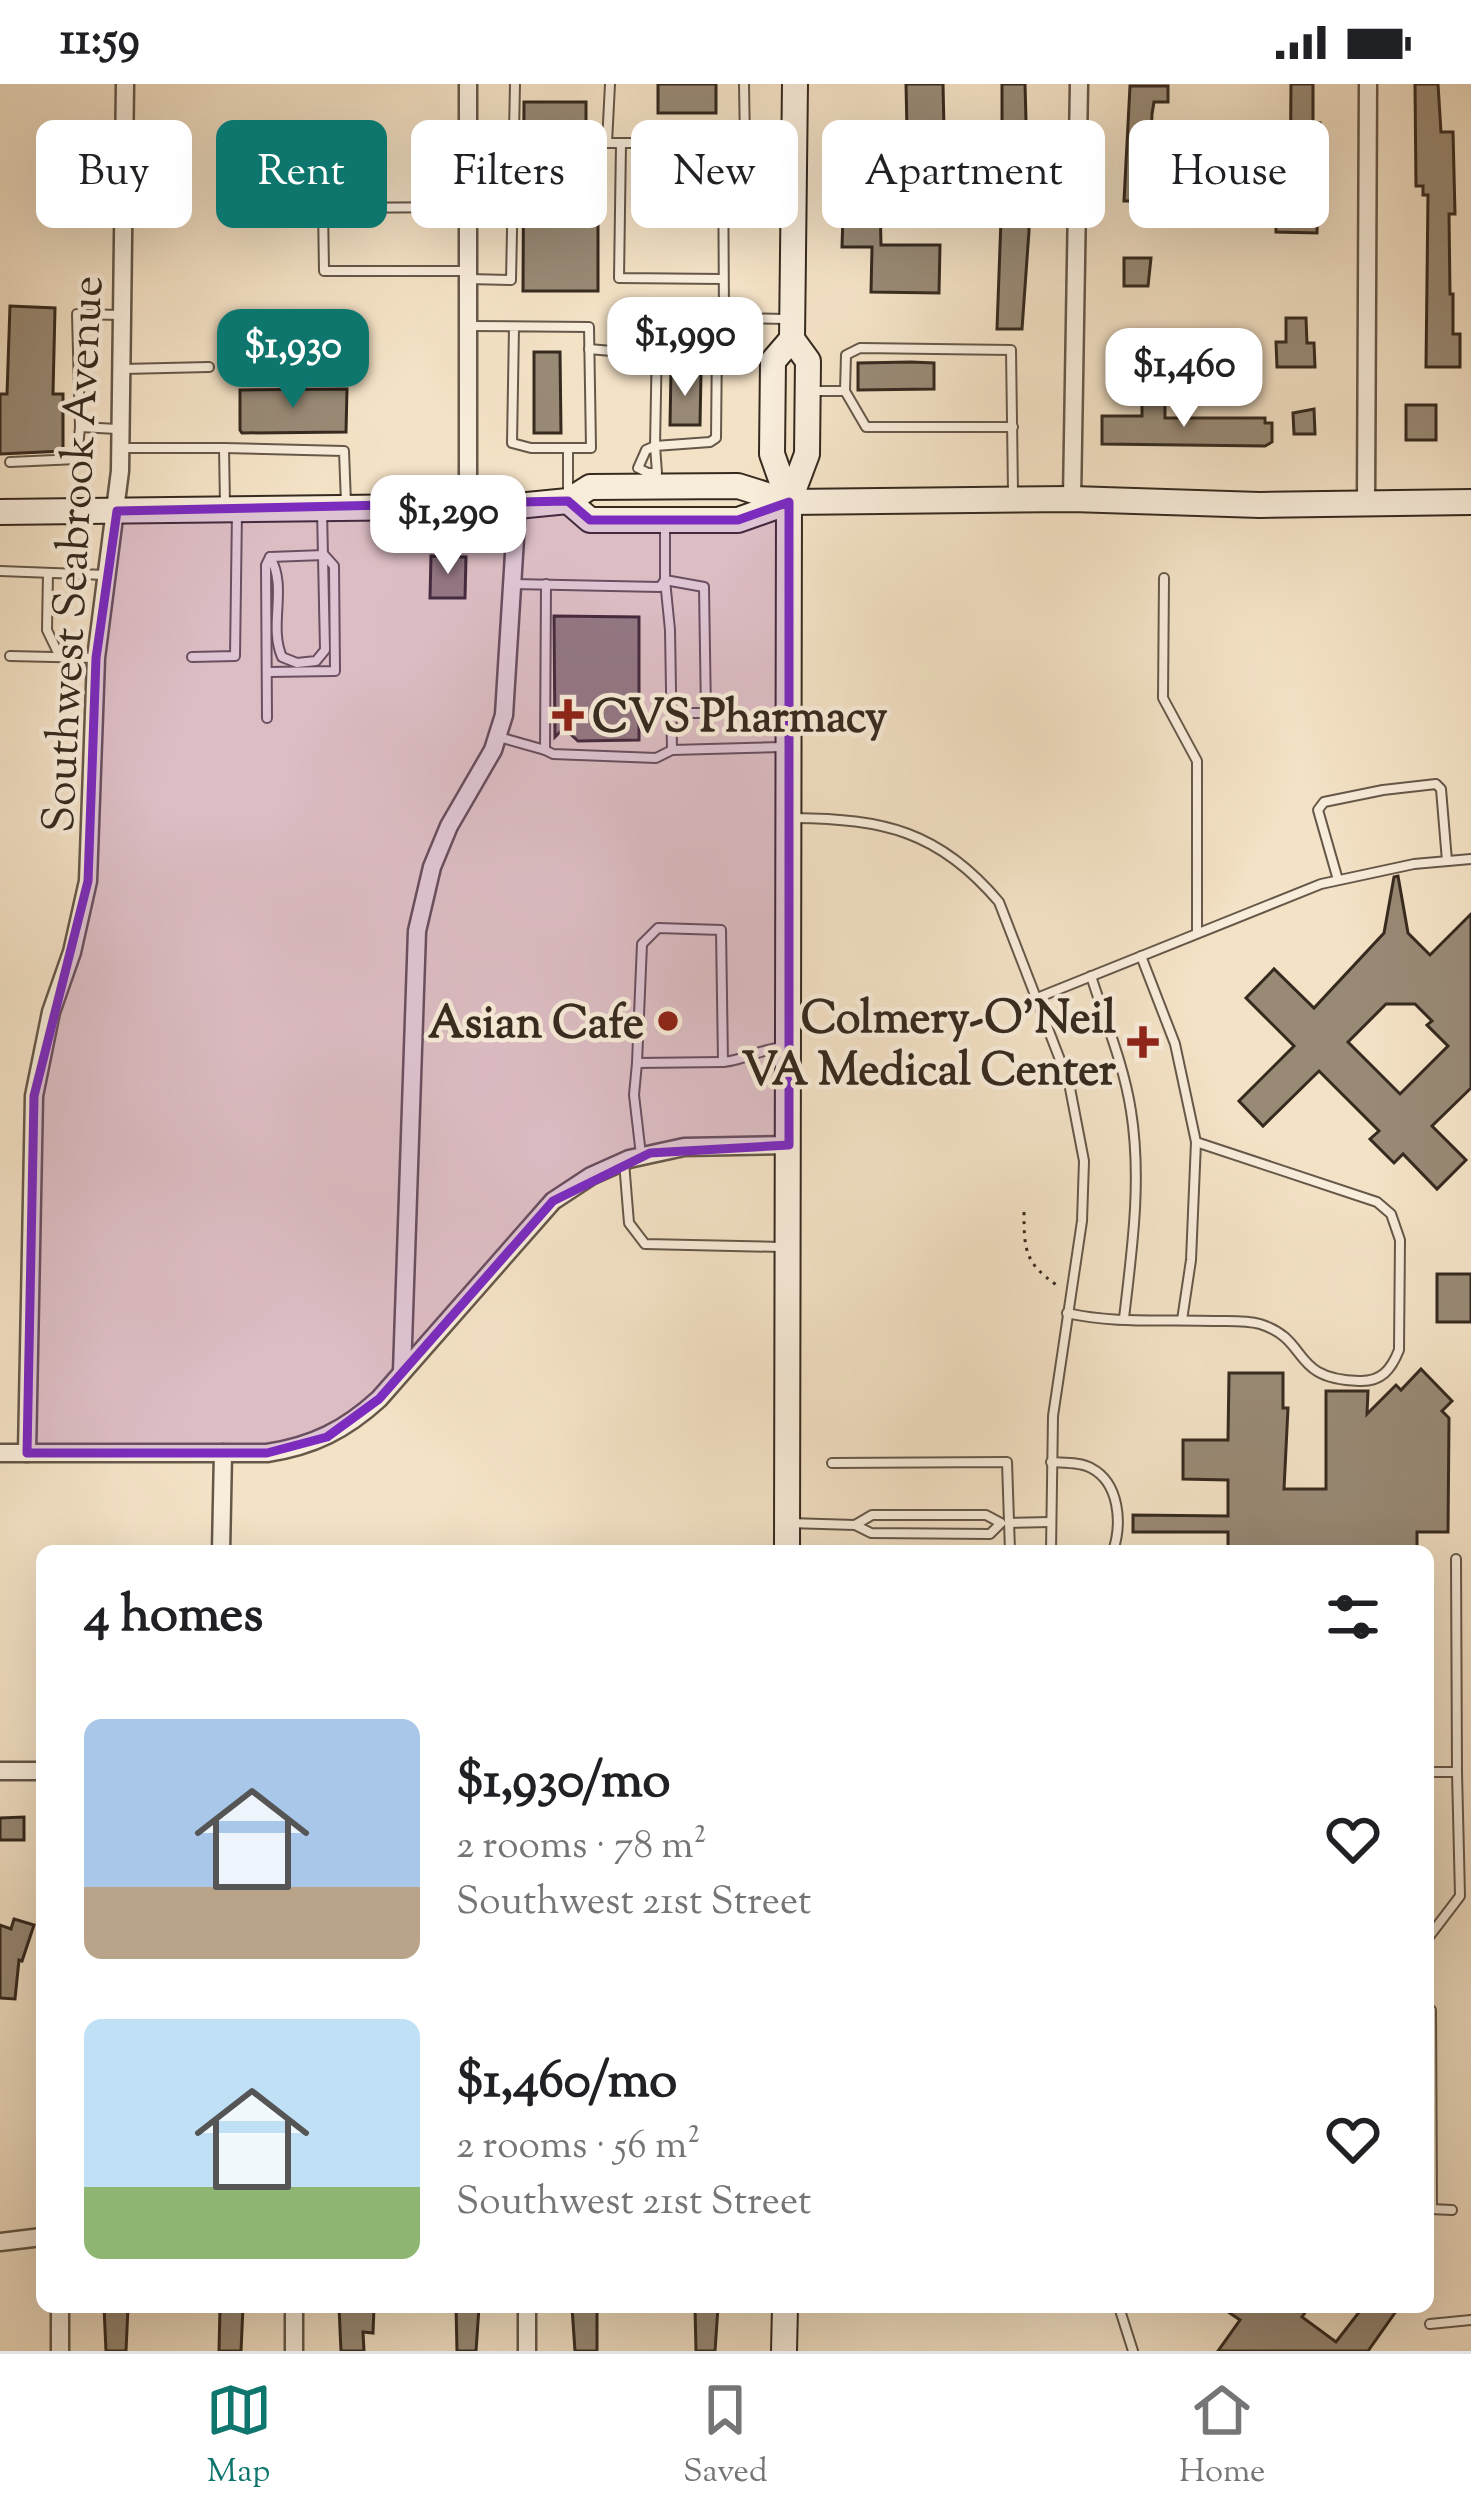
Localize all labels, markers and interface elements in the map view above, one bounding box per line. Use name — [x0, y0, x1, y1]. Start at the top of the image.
text: 11:59 — [60, 10, 140, 75]
chip: Buy — [36, 120, 192, 228]
chip: Rent — [216, 120, 387, 228]
chip: Filters — [411, 120, 607, 228]
chip: New — [631, 120, 798, 228]
chip: Apartment — [822, 120, 1105, 228]
chip: House — [1129, 120, 1329, 228]
street label: Southwest Seabrook Avenue — [29, 274, 124, 834]
pin: $1,990 — [587, 297, 783, 399]
text: $1,990 — [634, 308, 736, 364]
pin: $1,930 — [195, 309, 391, 411]
text: $1,930 — [244, 320, 342, 376]
pin: $1,460 — [1086, 328, 1282, 430]
text: $1,460 — [1132, 339, 1236, 395]
pin: $1,290 — [350, 475, 546, 577]
text: $1,290 — [397, 486, 499, 542]
place label: CVS Pharmacy — [592, 688, 888, 753]
marker: CVS Pharmacy — [555, 702, 581, 728]
place label: Colmery-O'Neil VA Medical Center — [742, 989, 1116, 1106]
place label: Asian Cafe — [428, 994, 644, 1059]
marker: Asian Cafe — [655, 1008, 681, 1034]
marker: Colmery-O'Neil VA Medical Center — [1127, 1026, 1159, 1058]
text: 4 homes — [84, 1581, 263, 1654]
icon: filters — [1320, 1584, 1386, 1650]
text: $1,930/mo — [456, 1747, 670, 1820]
icon: home — [180, 1767, 324, 1911]
icon: heart — [1320, 1806, 1386, 1872]
text: 2 rooms · 78 m² — [456, 1820, 707, 1876]
text: Southwest 21st Street — [456, 1876, 811, 1932]
text: $1,460/mo — [456, 2047, 677, 2120]
icon: home — [180, 2067, 324, 2211]
icon: heart — [1320, 2106, 1386, 2172]
text: 2 rooms · 56 m² — [456, 2120, 700, 2176]
text: Southwest 21st Street — [456, 2176, 811, 2232]
tab: Map — [206, 2377, 272, 2497]
tab: Saved — [683, 2377, 768, 2497]
tab: Home — [1179, 2377, 1265, 2497]

